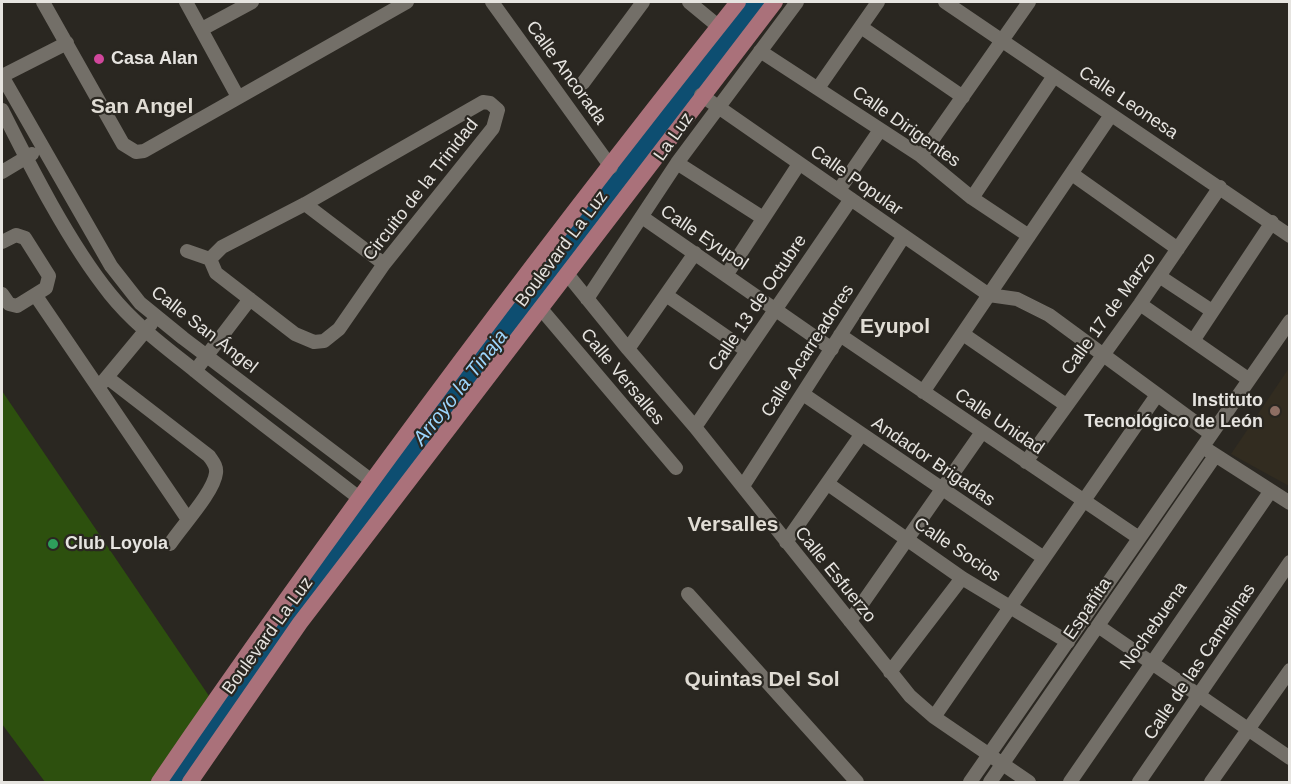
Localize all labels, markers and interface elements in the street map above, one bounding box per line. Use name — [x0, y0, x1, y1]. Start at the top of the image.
street label: Calle Ancorada — [521, 17, 611, 129]
place label: Casa Alan — [111, 48, 198, 70]
marker: Casa Alan — [92, 52, 106, 66]
street label: Calle Leonesa — [1074, 62, 1182, 144]
street label: Calle Dirigentes — [848, 82, 964, 172]
district label: San Angel — [91, 94, 193, 120]
street label: La Luz — [650, 109, 698, 165]
street label: Circuito de la Trinidad — [359, 115, 483, 265]
street label: Calle Popular — [806, 141, 906, 221]
street label: Boulevard La Luz — [511, 187, 613, 311]
street label: Calle Eyupol — [656, 201, 752, 275]
street label: Calle 13 de Octubre — [704, 231, 812, 375]
street label: Calle 17 de Marzo — [1057, 249, 1161, 379]
street label: Calle Acarreadores — [757, 281, 859, 421]
street label: Calle San Ángel — [146, 282, 262, 378]
district label: Eyupol — [860, 314, 930, 340]
street label: Calle Versalles — [575, 324, 669, 430]
water label: Arroyo la Tinaja — [408, 325, 514, 451]
street label: Calle Unidad — [950, 384, 1048, 460]
place label: Instituto Tecnológico de León — [1084, 390, 1263, 432]
marker: Instituto Tecnológico de León — [1268, 404, 1282, 418]
street label: Andador Brigadas — [867, 413, 999, 511]
district label: Versalles — [687, 512, 779, 538]
street label: Calle Socios — [909, 513, 1005, 587]
street label: Calle Esfuerzo — [790, 523, 880, 627]
place label: Club Loyola — [65, 533, 168, 555]
marker: Club Loyola — [46, 537, 60, 551]
street label: Boulevard La Luz — [218, 573, 318, 699]
street label: Españita — [1059, 574, 1117, 644]
street label: Nochebuena — [1116, 578, 1192, 674]
street label: Calle de las Camelinas — [1140, 580, 1260, 744]
district label: Quintas Del Sol — [684, 667, 840, 693]

